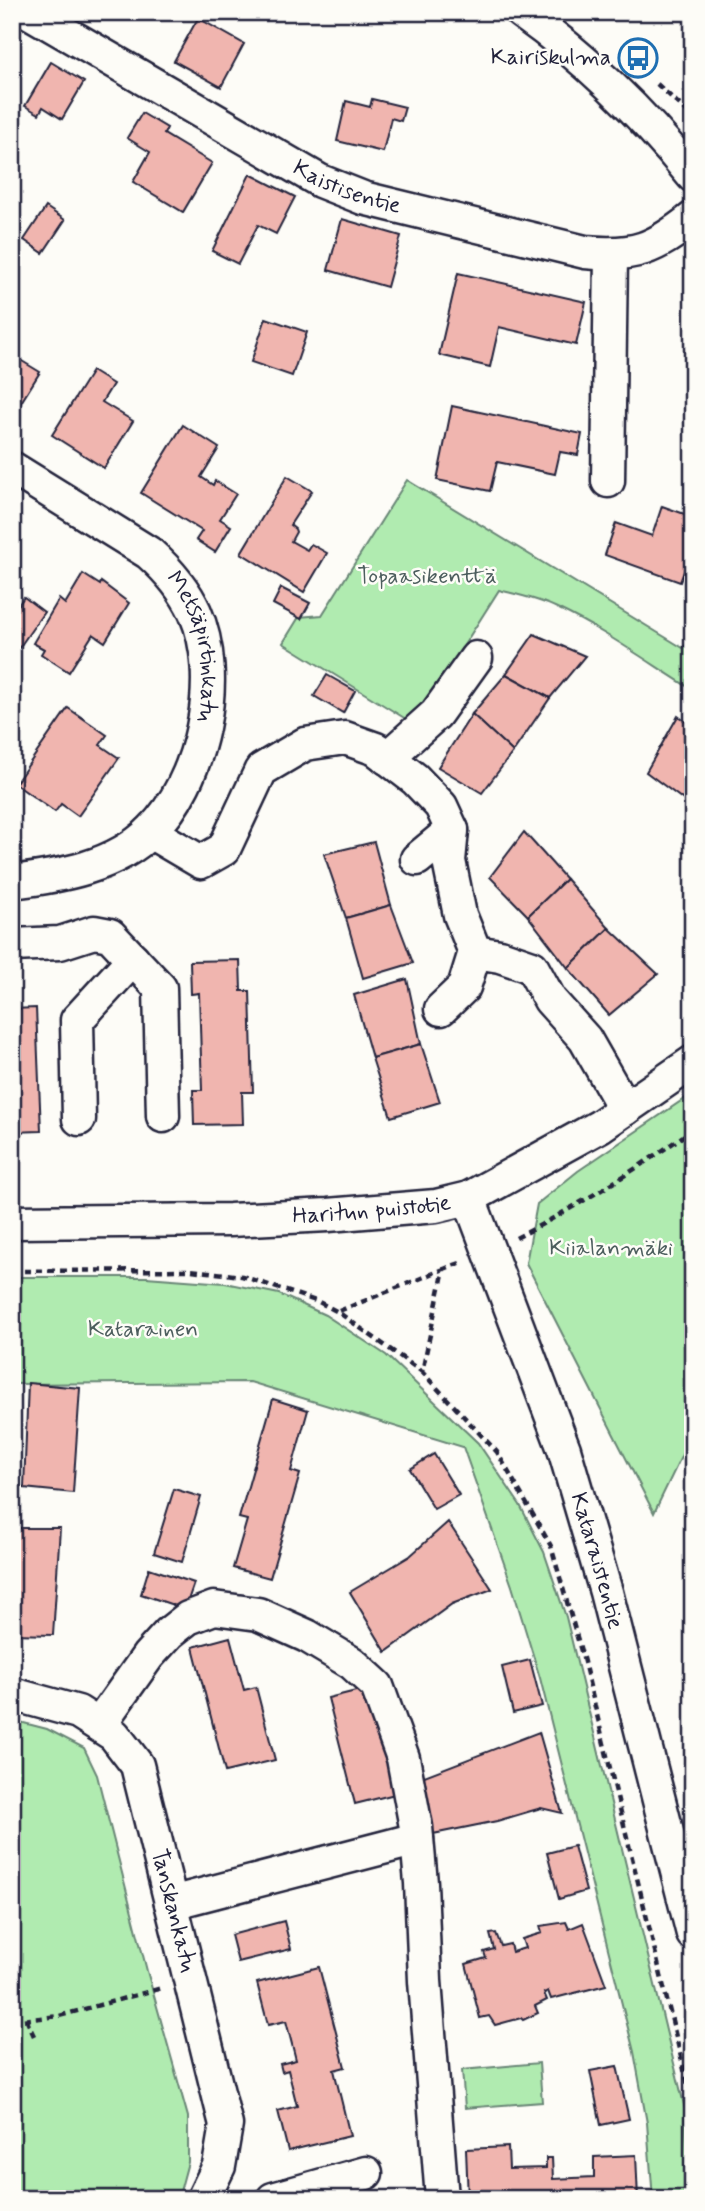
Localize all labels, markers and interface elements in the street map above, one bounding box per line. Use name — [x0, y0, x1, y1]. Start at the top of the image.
bus stop icon: Kairiskulma — [617, 37, 659, 79]
place label: Kairiskulma — [491, 43, 611, 73]
street label: Kaistisentie — [287, 153, 404, 222]
park label: Topaasikenttä — [357, 562, 497, 592]
street label: Metsäpirtinkatu — [159, 565, 223, 724]
street label: Haritun puistotie — [292, 1188, 454, 1232]
park label: Kiialanmäki — [549, 1234, 673, 1264]
park label: Katarainen — [88, 1315, 198, 1345]
street label: Kataraistentie — [563, 1489, 630, 1632]
street label: Tanskankatu — [143, 1846, 203, 1975]

